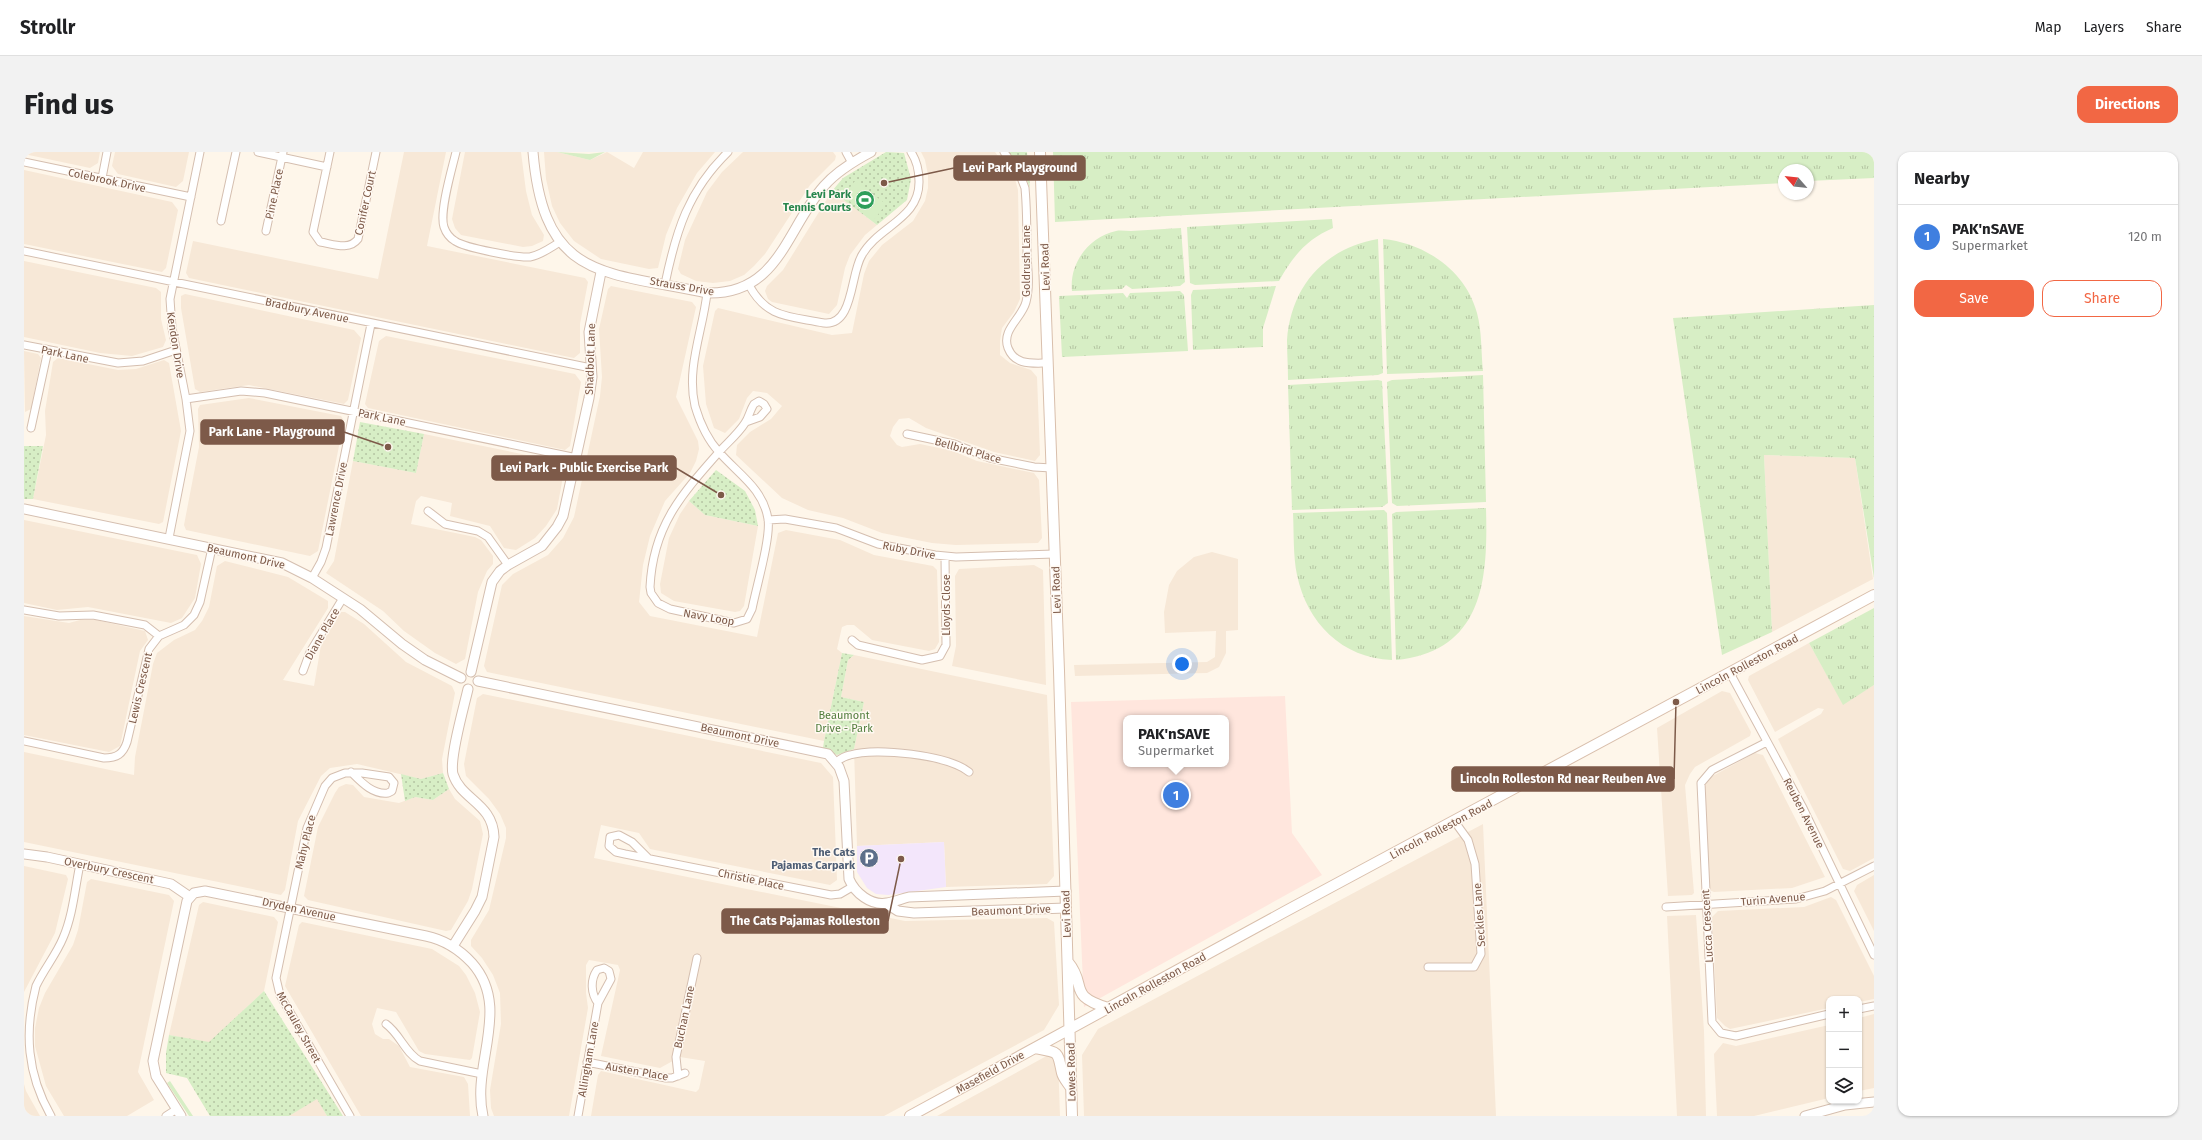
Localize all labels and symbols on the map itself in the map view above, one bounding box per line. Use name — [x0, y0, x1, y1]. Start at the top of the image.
callout: Levi Park Playground — [954, 156, 1085, 180]
text: Levi Park Playground — [963, 161, 1077, 175]
north arrow — [1778, 164, 1814, 200]
street label: Colebrook Drive — [67, 166, 147, 195]
street label: Pine Place — [263, 168, 286, 221]
street label: Conifer Court — [352, 170, 379, 237]
place label: Levi Park Tennis Courts — [783, 188, 852, 214]
sports icon: Levi Park Tennis Courts — [854, 189, 876, 211]
street label: Goldrush Lane — [1020, 225, 1033, 297]
street label: Levi Road — [1038, 243, 1053, 291]
street label: Strauss Drive — [649, 274, 715, 299]
street label: Bradbury Avenue — [264, 295, 350, 326]
street label: Kendon Drive — [164, 311, 187, 379]
street label: Shadbolt Lane — [583, 323, 598, 395]
street label: Park Lane — [40, 343, 90, 366]
street label: Park Lane — [357, 406, 407, 429]
callout: Park Lane - Playground — [201, 420, 344, 444]
text: Park Lane - Playground — [209, 425, 335, 439]
street label: Bellbird Place — [933, 435, 1003, 466]
callout: Levi Park - Public Exercise Park — [492, 456, 676, 480]
street label: Lawrence Drive — [323, 461, 350, 537]
text: Levi Park - Public Exercise Park — [500, 461, 669, 475]
street label: Ruby Drive — [881, 539, 936, 562]
street label: Beaumont Drive — [205, 541, 286, 572]
street label: Levi Road — [1049, 566, 1064, 614]
street label: Lloyds Close — [940, 574, 953, 636]
street label: Diane Place — [302, 606, 343, 663]
street label: Navy Loop — [682, 607, 735, 628]
street label: Lincoln Rolleston Road — [1694, 632, 1801, 697]
street label: Lewis Crescent — [126, 651, 155, 725]
your location — [1172, 654, 1192, 674]
park label: Beaumont Drive - Park — [815, 709, 873, 735]
street label: Beaumont Drive — [699, 721, 780, 750]
callout: Lincoln Rolleston Rd near Reuben Ave — [1452, 767, 1674, 791]
text: Lincoln Rolleston Rd near Reuben Ave — [1460, 772, 1666, 786]
street label: Reuben Avenue — [1780, 776, 1827, 851]
pin: 1 — [1163, 780, 1189, 810]
street label: Lincoln Rolleston Road — [1388, 797, 1495, 862]
street label: Mahy Place — [292, 814, 319, 871]
place label: The Cats Pajamas Carpark — [771, 846, 856, 872]
parking icon: The Cats Pajamas Carpark — [858, 847, 880, 869]
street label: Overbury Crescent — [63, 855, 155, 886]
street label: Christie Place — [717, 866, 785, 893]
street label: Seckles Lane — [1471, 883, 1488, 947]
street label: Lucca Crescent — [1699, 889, 1716, 963]
street label: Levi Road — [1059, 890, 1074, 938]
street label: Turin Avenue — [1740, 890, 1806, 909]
street label: Dryden Avenue — [261, 895, 337, 924]
street label: Beaumont Drive — [971, 903, 1051, 918]
callout: The Cats Pajamas Rolleston — [722, 909, 888, 933]
text: The Cats Pajamas Rolleston — [730, 914, 880, 928]
street label: Lincoln Rolleston Road — [1102, 950, 1208, 1017]
street label: Buchan Lane — [671, 984, 697, 1050]
street label: McCauley Street — [274, 989, 324, 1065]
street label: Allingham Lane — [575, 1020, 602, 1098]
street label: Lowes Road — [1064, 1042, 1079, 1102]
street label: Masefield Drive — [954, 1048, 1027, 1097]
street label: Austen Place — [605, 1060, 669, 1083]

